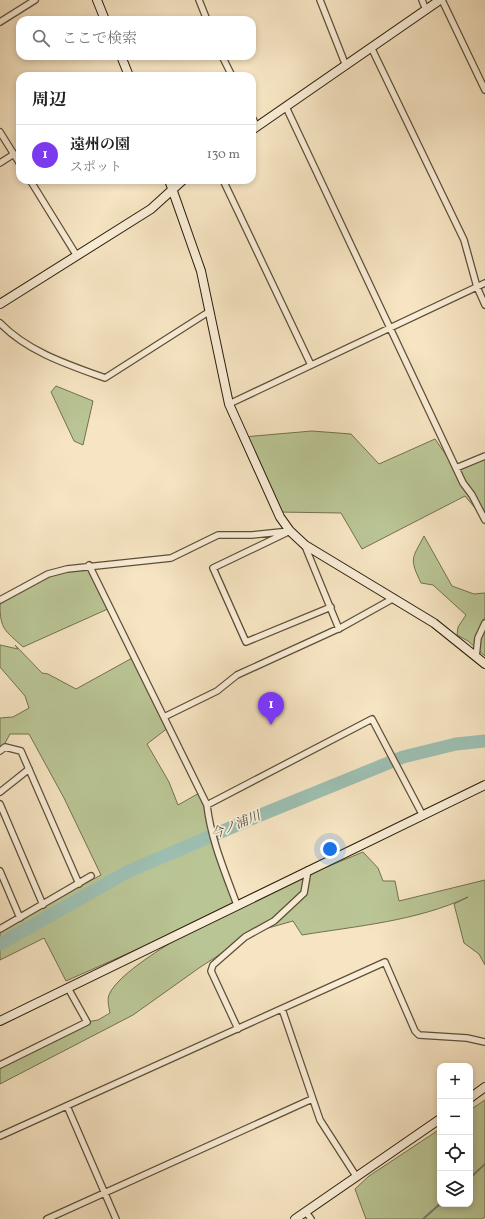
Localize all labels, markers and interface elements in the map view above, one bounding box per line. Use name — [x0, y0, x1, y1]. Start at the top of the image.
search box — [16, 16, 256, 60]
icon: search — [30, 27, 52, 49]
text: ここで検索 — [62, 29, 137, 50]
text: 周辺 — [32, 89, 66, 112]
text: 遠州の園 — [70, 135, 130, 156]
text: 1 — [42, 146, 48, 164]
text: 130 m — [207, 146, 240, 164]
text: スポット — [70, 159, 122, 177]
pin: 1 — [258, 692, 284, 725]
water label: 今ノ浦川 — [209, 807, 265, 844]
your location — [320, 839, 340, 859]
map controls — [437, 1063, 473, 1207]
button: + — [437, 1063, 473, 1099]
button: − — [437, 1099, 473, 1135]
button: locate — [437, 1135, 473, 1171]
button: layers — [437, 1171, 473, 1207]

